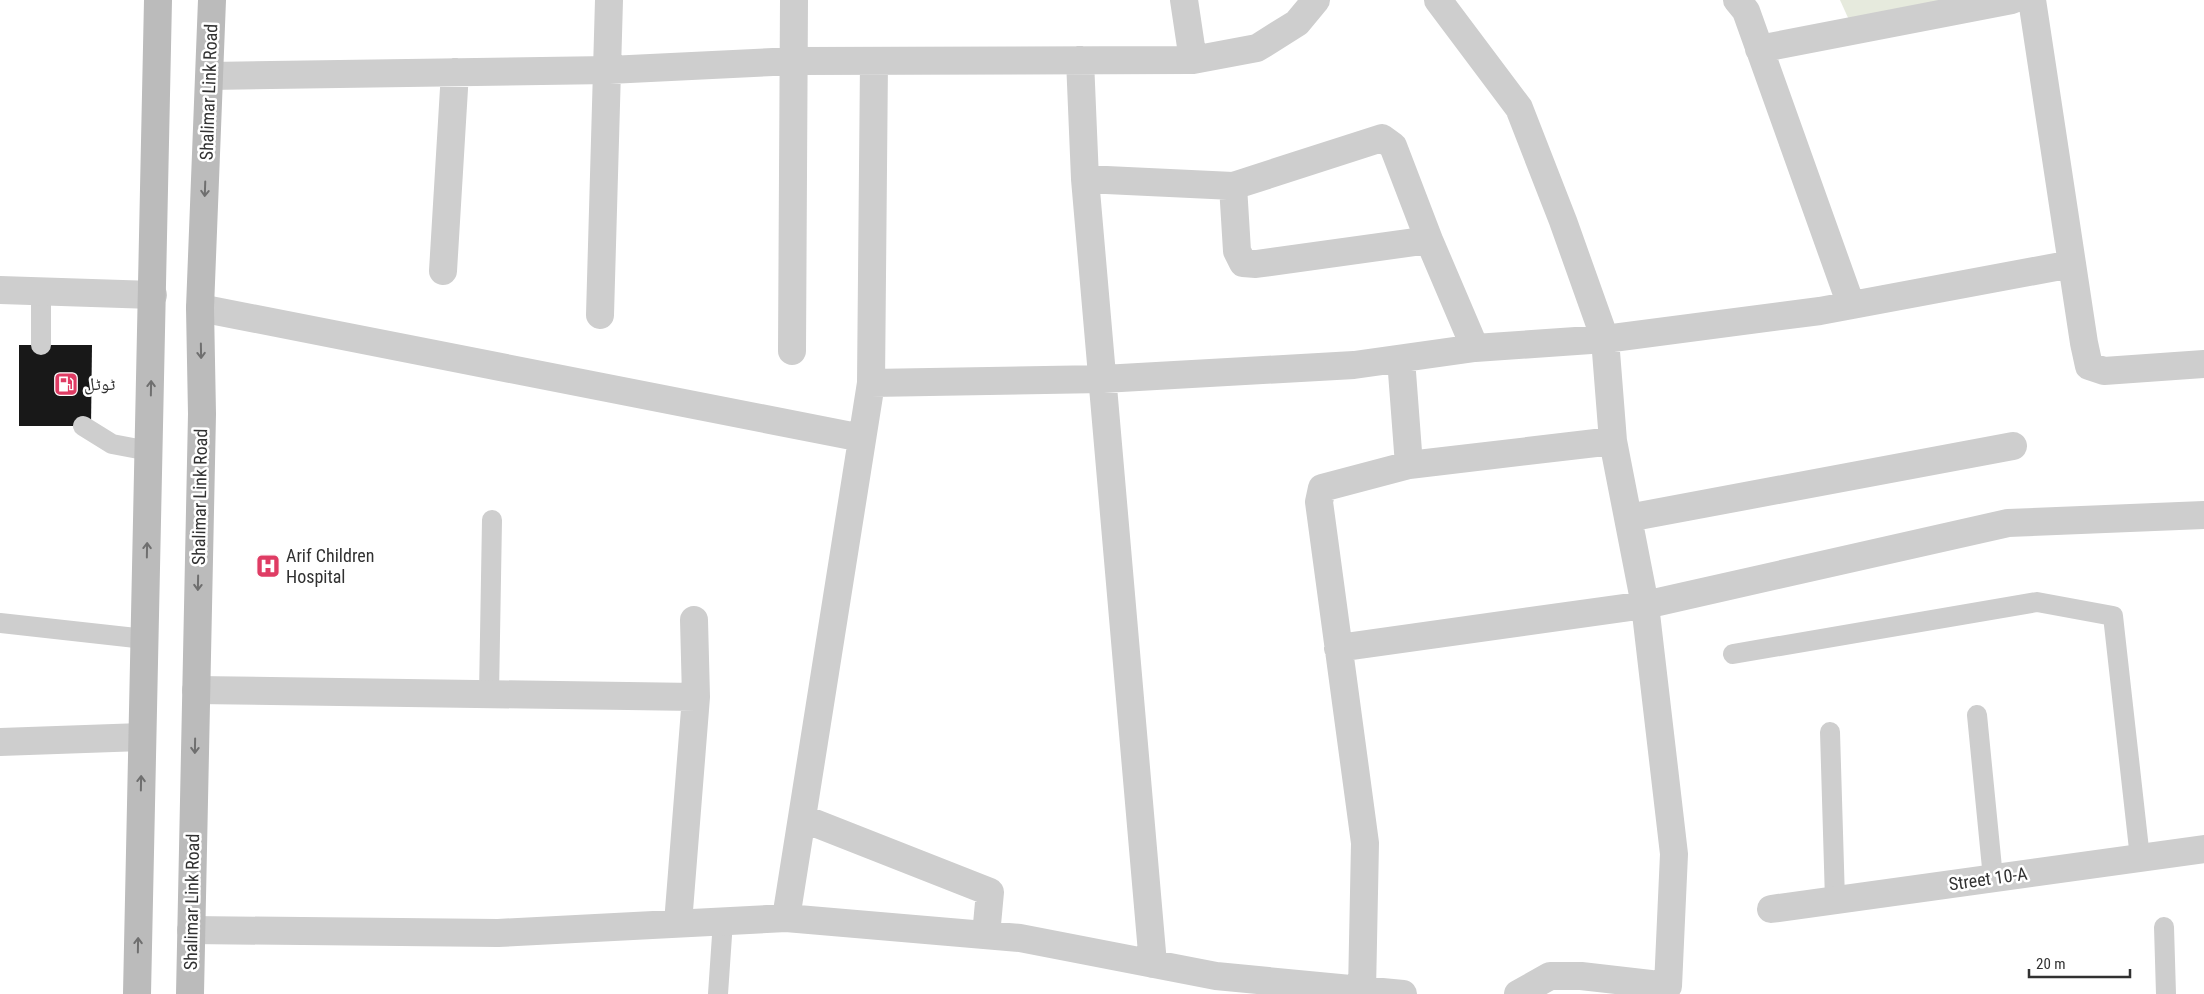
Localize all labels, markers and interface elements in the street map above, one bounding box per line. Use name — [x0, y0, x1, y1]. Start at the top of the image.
street label: Shalimar Link Road — [196, 23, 221, 161]
one-way arrow — [200, 180, 210, 196]
one-way arrow — [196, 342, 206, 359]
fuel station icon: ٹوٹل — [53, 371, 79, 397]
place label: ٹوٹل — [84, 373, 115, 395]
one-way arrow — [146, 380, 156, 396]
street label: Shalimar Link Road — [188, 429, 211, 565]
one-way arrow — [142, 543, 152, 559]
place label: Arif Children Hospital — [286, 545, 374, 587]
hospital icon: Arif Children Hospital — [255, 553, 281, 579]
one-way arrow — [193, 575, 203, 591]
one-way arrow — [190, 738, 200, 754]
one-way arrow — [136, 775, 146, 792]
street label: Shalimar Link Road — [180, 834, 203, 970]
street label: Street 10-A — [1947, 863, 2029, 894]
one-way arrow — [133, 938, 143, 954]
scale bar — [2029, 946, 2130, 978]
text: 20 m — [2036, 955, 2066, 973]

